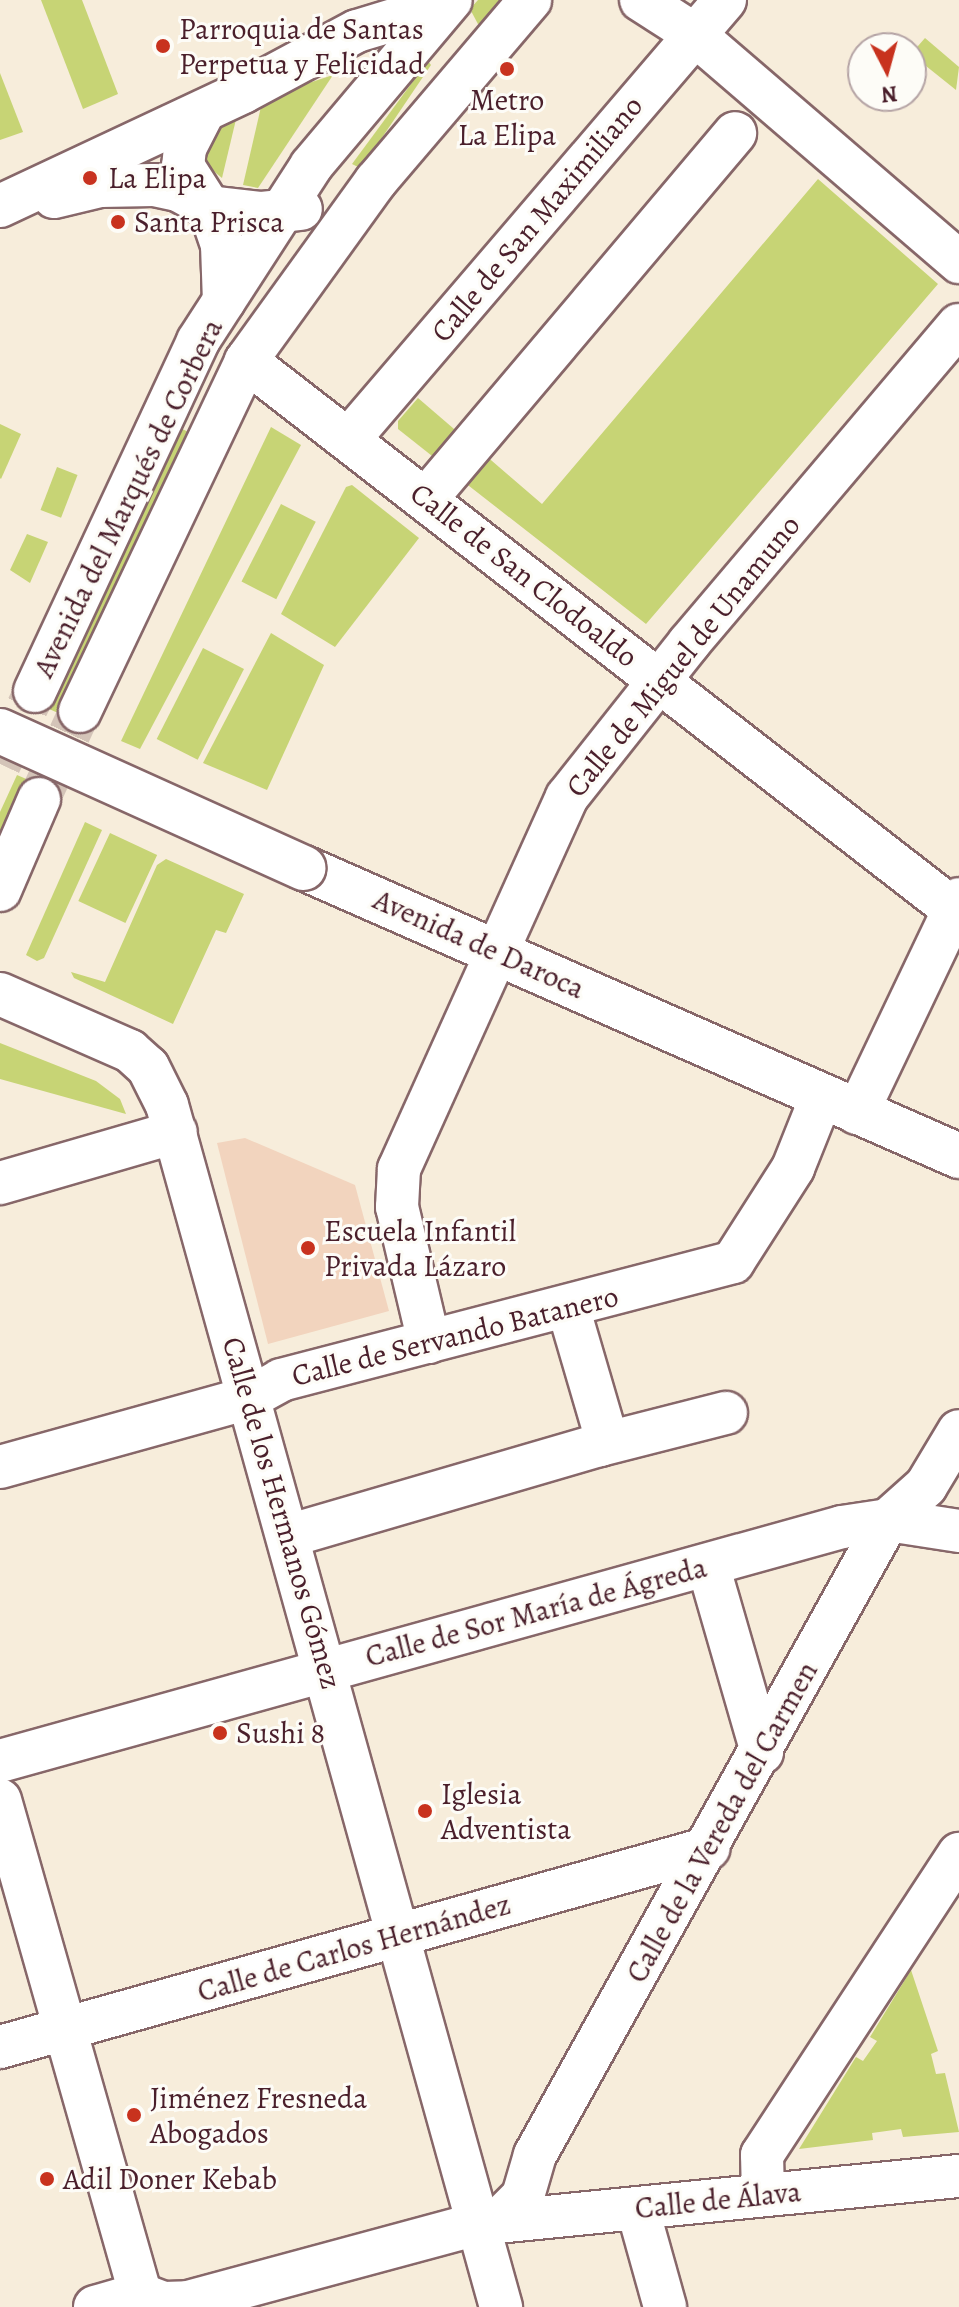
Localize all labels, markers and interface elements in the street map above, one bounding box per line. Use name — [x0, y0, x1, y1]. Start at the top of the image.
place label: Parroquia de Santas Perpetua y Felicidad — [179, 11, 424, 82]
north arrow — [847, 32, 927, 112]
marker: Parroquia de Santas Perpetua y Felicidad — [154, 37, 172, 55]
marker: Metro La Elipa — [498, 60, 516, 78]
text: N — [880, 78, 899, 110]
place label: Metro La Elipa — [458, 82, 556, 152]
street label: Calle de San Maximiliano — [423, 89, 651, 349]
place label: La Elipa — [108, 160, 206, 196]
marker: La Elipa — [79, 167, 101, 189]
place label: Santa Prisca — [134, 204, 284, 240]
marker: Santa Prisca — [109, 213, 127, 231]
street label: Avenida del Marqués de Corbera — [25, 313, 231, 683]
street label: Calle de San Clodoaldo — [403, 475, 645, 675]
street label: Calle de Miguel de Unamuno — [558, 508, 808, 804]
street label: Avenida de Daroca — [368, 881, 590, 1007]
place label: Escuela Infantil Privada Lázaro — [324, 1213, 516, 1284]
marker: Escuela Infantil Privada Lázaro — [299, 1239, 317, 1257]
street label: Calle de Servando Batanero — [288, 1278, 622, 1394]
street label: Calle de los Hermanos Gómez — [214, 1333, 350, 1693]
street label: Calle de Sor María de Ágreda — [362, 1549, 710, 1675]
street label: Calle de la Vereda del Carmen — [619, 1655, 825, 1989]
place label: Sushi 8 — [236, 1715, 325, 1751]
marker: Sushi 8 — [211, 1724, 229, 1742]
place label: Iglesia Adventista — [441, 1776, 571, 1846]
marker: Iglesia Adventista — [416, 1802, 434, 1820]
street label: Calle de Carlos Hernández — [193, 1886, 515, 2010]
place label: Jiménez Fresneda Abogados — [150, 2080, 367, 2150]
marker: Jiménez Fresneda Abogados — [125, 2106, 143, 2124]
place label: Adil Doner Kebab — [63, 2161, 277, 2197]
marker: Adil Doner Kebab — [38, 2170, 56, 2188]
street label: Calle de Álava — [633, 2173, 803, 2227]

